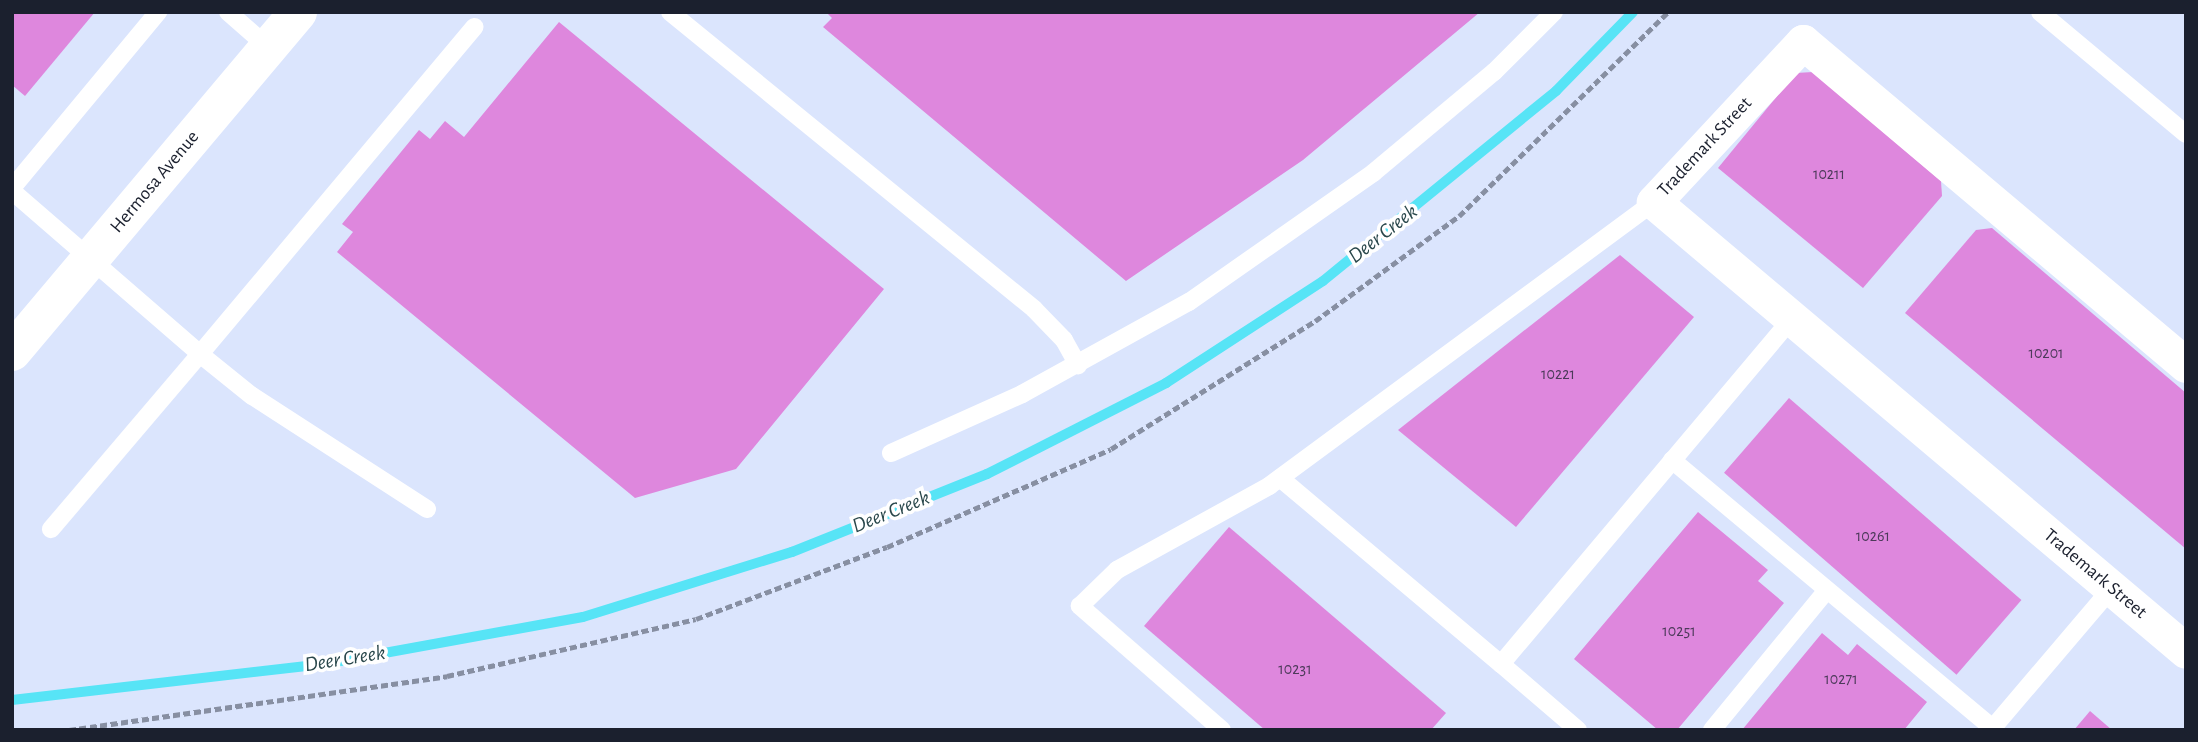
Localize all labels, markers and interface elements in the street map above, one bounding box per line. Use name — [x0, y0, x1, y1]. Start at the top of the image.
street label: Trademark Street — [1653, 92, 1757, 202]
street label: Hermosa Avenue — [106, 126, 204, 238]
house number: 10211 — [1813, 164, 1845, 184]
water label: Deer Creek — [1343, 199, 1423, 269]
house number: 10201 — [2028, 343, 2064, 363]
house number: 10221 — [1541, 364, 1575, 384]
water label: Deer Creek — [849, 485, 933, 539]
street label: Trademark Street — [2039, 524, 2151, 624]
house number: 10261 — [1856, 526, 1890, 546]
house number: 10251 — [1662, 621, 1696, 641]
water label: Deer Creek — [303, 640, 387, 678]
house number: 10231 — [1278, 659, 1312, 679]
house number: 10271 — [1824, 669, 1858, 689]

